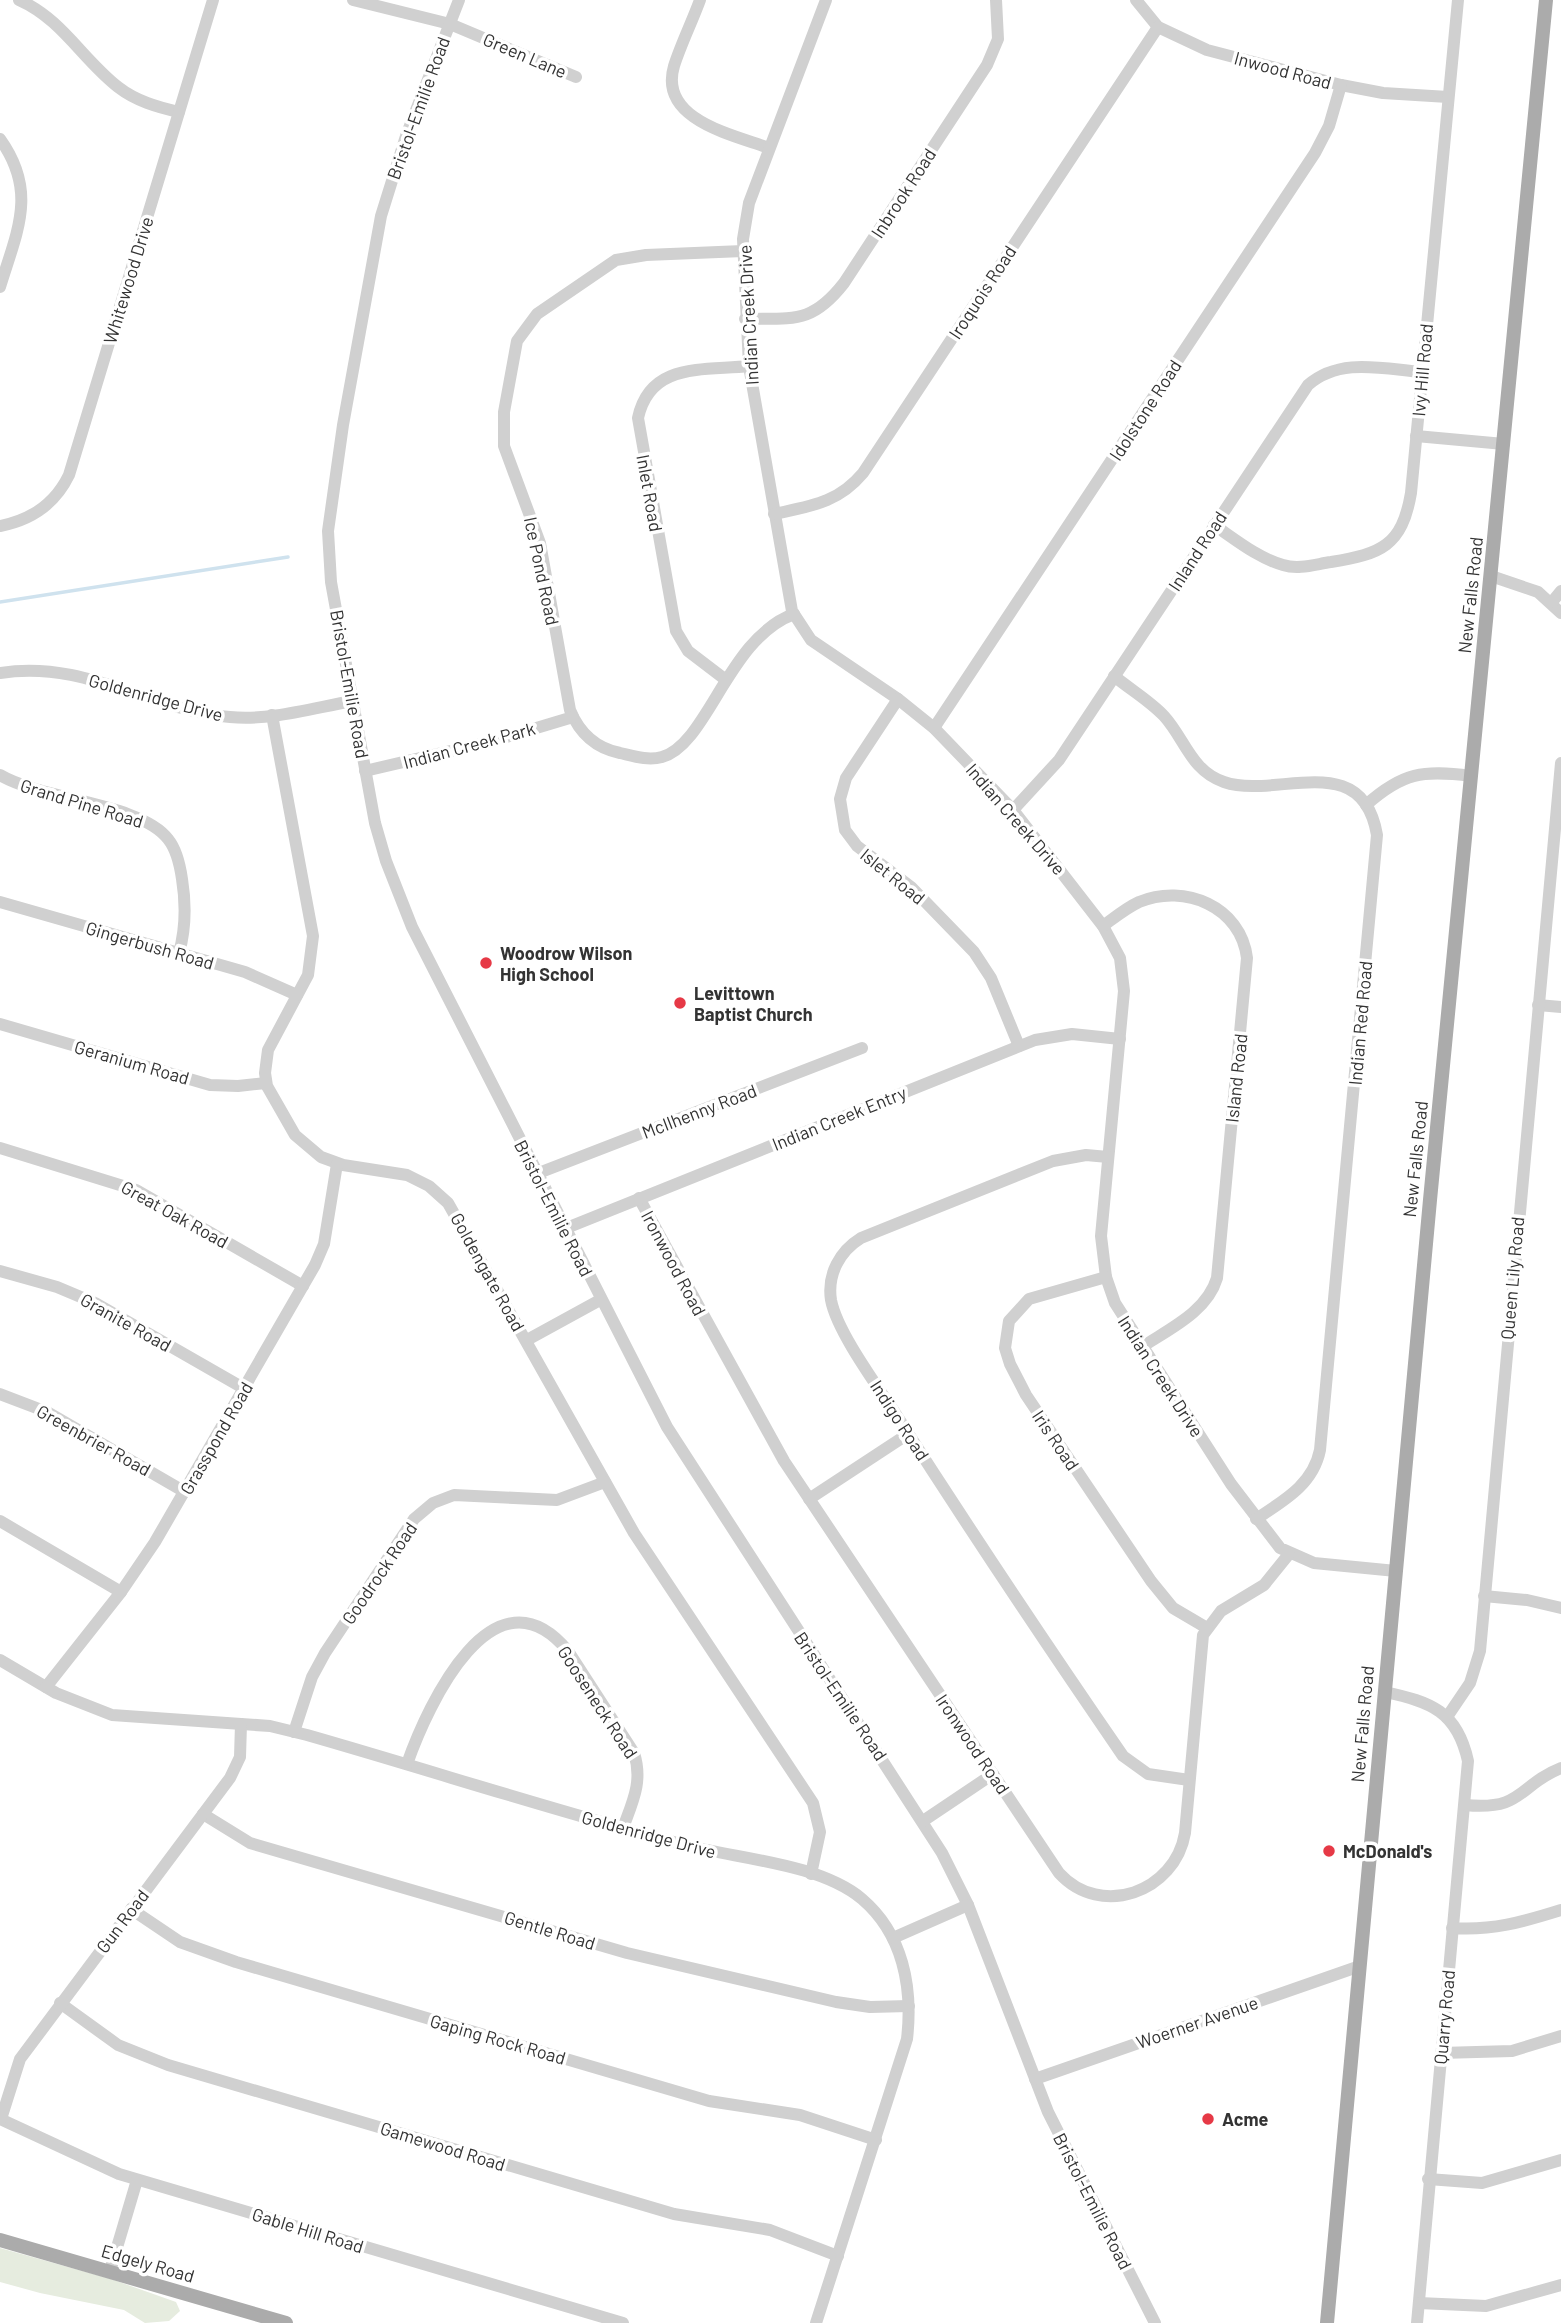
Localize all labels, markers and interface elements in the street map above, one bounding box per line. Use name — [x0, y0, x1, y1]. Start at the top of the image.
street label: Green Lane — [480, 28, 570, 82]
street label: Bristol-Emilie Road — [382, 34, 454, 182]
street label: Inwood Road — [1232, 46, 1334, 94]
street label: Inbrook Road — [866, 144, 940, 242]
street label: Whitewood Drive — [98, 214, 158, 346]
street label: Iroquois Road — [944, 241, 1020, 343]
street label: Indian Creek Drive — [733, 244, 763, 386]
street label: Ivy Hill Road — [1407, 323, 1437, 417]
street label: Idolstone Road — [1104, 355, 1186, 465]
street label: Inlet Road — [632, 453, 668, 533]
street label: Inland Road — [1163, 507, 1231, 595]
street label: Ice Pond Road — [520, 515, 564, 627]
street label: New Falls Road — [1453, 536, 1487, 654]
street label: Bristol-Emilie Road — [326, 608, 374, 760]
street label: Goldenridge Drive — [87, 669, 225, 725]
street label: Indian Creek Park — [401, 717, 537, 773]
street label: Indian Creek Drive — [962, 759, 1070, 879]
street label: Grand Pine Road — [18, 774, 146, 832]
street label: Islet Road — [856, 843, 930, 909]
street label: Gingerbush Road — [83, 916, 217, 974]
place label: Woodrow Wilson High School — [500, 942, 632, 985]
marker: Woodrow Wilson High School — [478, 955, 494, 971]
street label: Indian Red Road — [1344, 960, 1376, 1086]
place label: Levittown Baptist Church — [694, 982, 813, 1025]
marker: Levittown Baptist Church — [672, 995, 688, 1011]
street label: Island Road — [1220, 1032, 1252, 1124]
street label: Geranium Road — [72, 1035, 192, 1089]
street label: McIlhenny Road — [638, 1079, 760, 1143]
street label: Indian Creek Entry — [769, 1081, 909, 1155]
street label: New Falls Road — [1398, 1100, 1432, 1218]
street label: Bristol-Emilie Road — [510, 1136, 598, 1280]
street label: Great Oak Road — [118, 1176, 232, 1252]
street label: Ironwood Road — [637, 1207, 711, 1319]
street label: Goldengate Road — [446, 1209, 530, 1335]
street label: Queen Lily Road — [1496, 1216, 1528, 1340]
street label: Granite Road — [77, 1288, 175, 1356]
street label: Indian Creek Drive — [1114, 1311, 1208, 1441]
street label: Indigo Road — [866, 1376, 934, 1464]
street label: Grasspond Road — [175, 1378, 257, 1498]
street label: Greenbrier Road — [33, 1400, 155, 1480]
street label: Iris Road — [1028, 1406, 1084, 1474]
street label: Goodrock Road — [337, 1518, 421, 1628]
street label: Bristol-Emilie Road — [790, 1627, 892, 1765]
street label: Gooseneck Road — [553, 1642, 643, 1762]
street label: New Falls Road — [1346, 1665, 1378, 1783]
street label: Ironwood Road — [931, 1690, 1015, 1798]
street label: Goldenridge Drive — [580, 1806, 718, 1862]
place label: McDonald's — [1343, 1840, 1432, 1862]
marker: McDonald's — [1321, 1843, 1337, 1859]
street label: Gun Road — [91, 1885, 153, 1957]
street label: Gentle Road — [502, 1906, 598, 1954]
street label: Quarry Road — [1429, 1969, 1459, 2065]
street label: Woerner Avenue — [1133, 1991, 1261, 2053]
street label: Gaping Rock Road — [428, 2009, 568, 2069]
place label: Acme — [1222, 2108, 1268, 2130]
marker: Acme — [1200, 2111, 1216, 2127]
street label: Gamewood Road — [378, 2117, 508, 2175]
street label: Bristol-Emilie Road — [1049, 2129, 1137, 2273]
street label: Gable Hill Road — [250, 2203, 366, 2257]
street label: Edgely Road — [99, 2239, 197, 2287]

